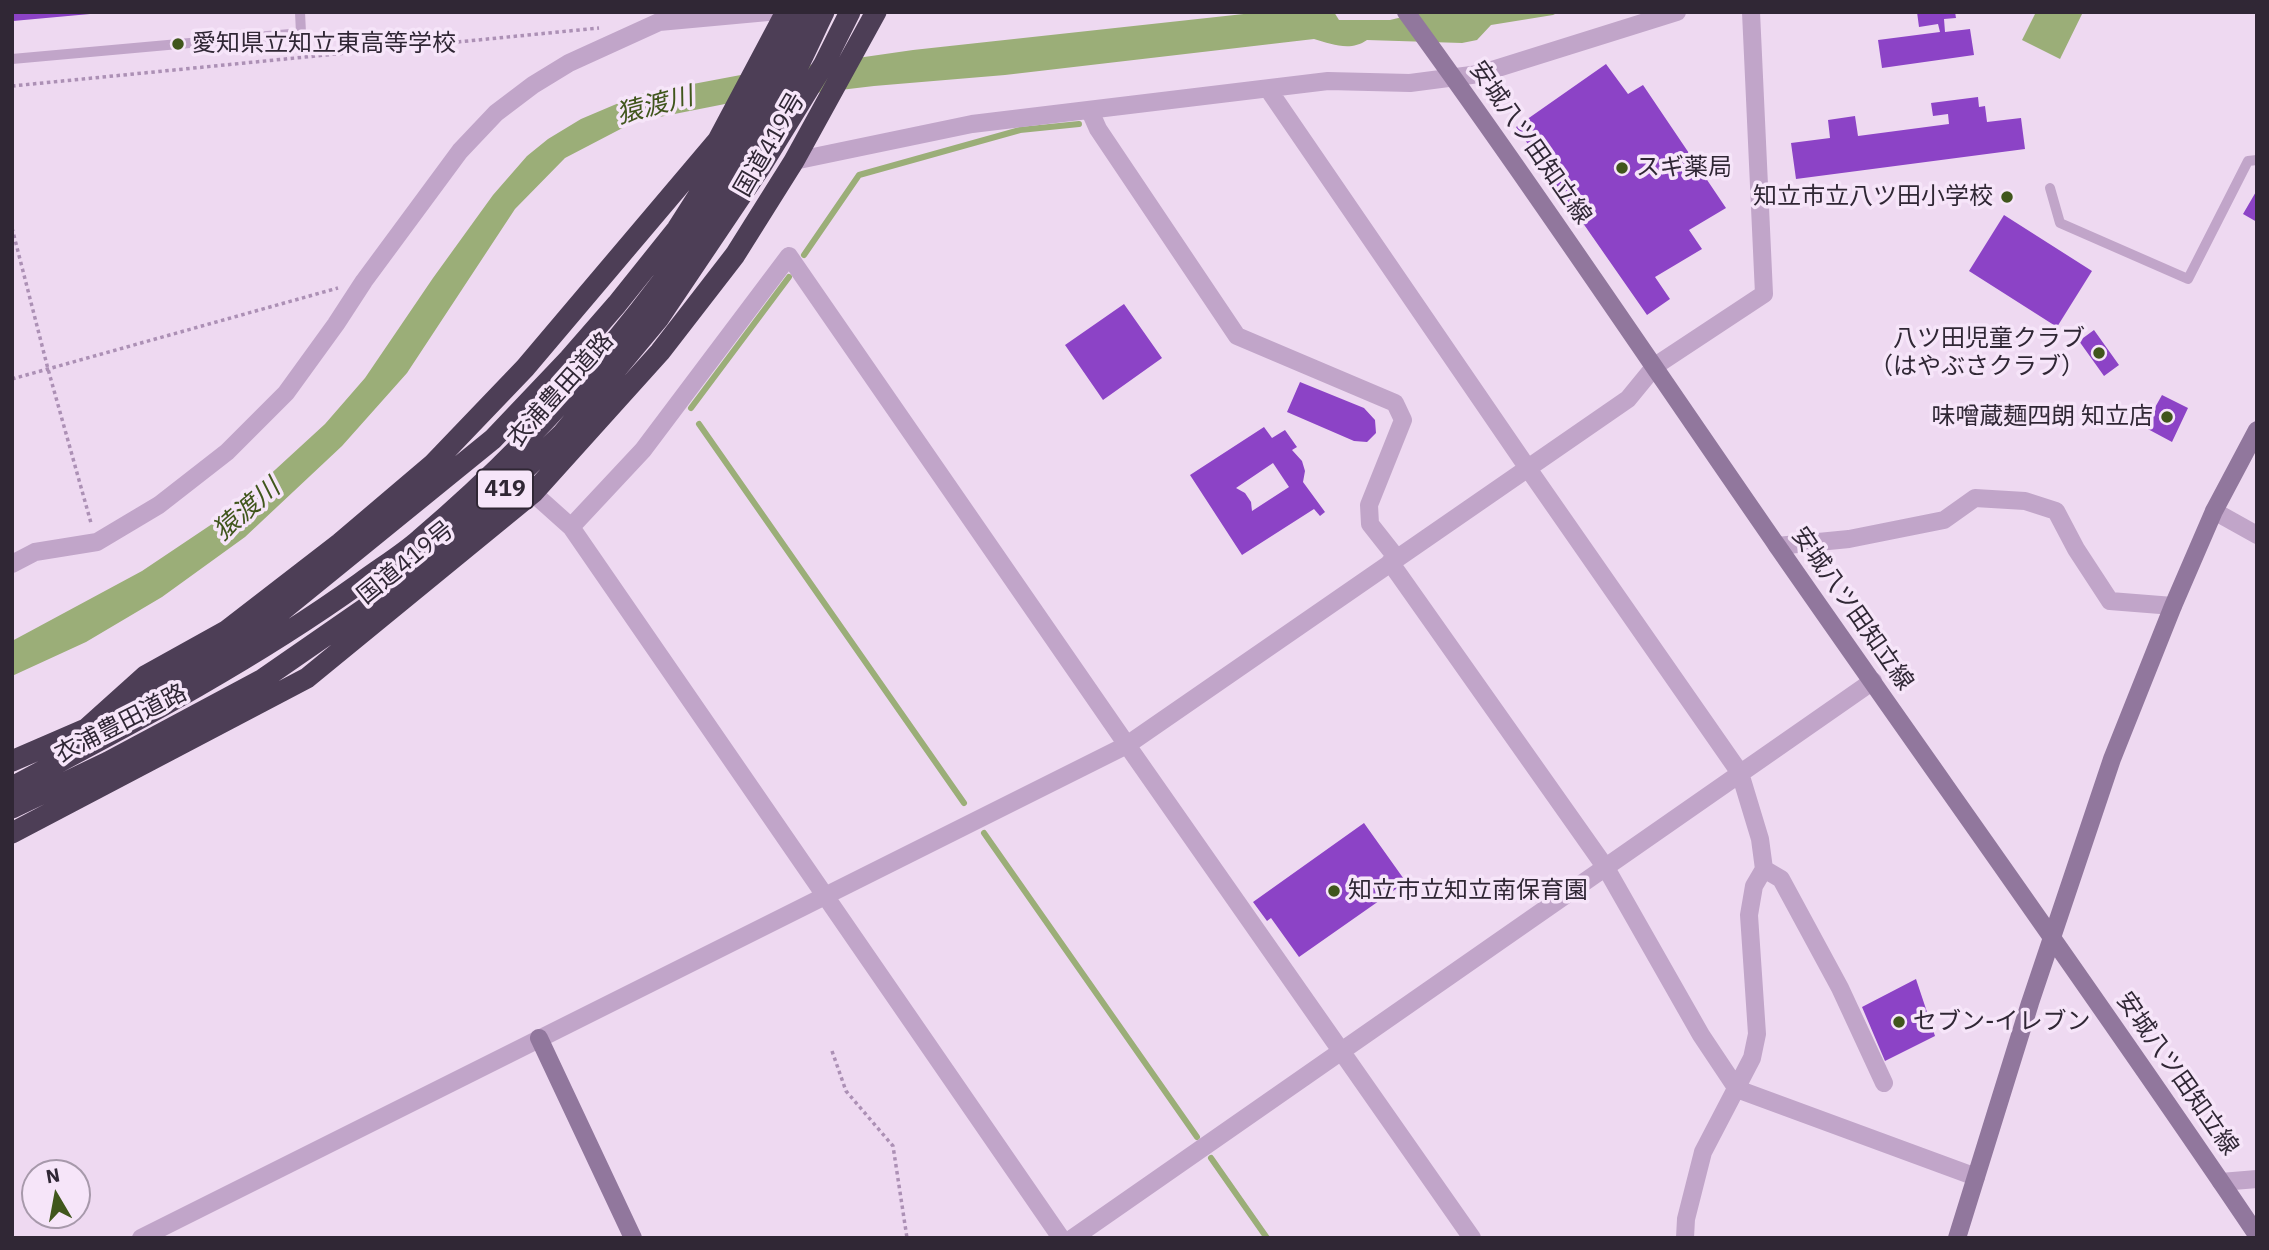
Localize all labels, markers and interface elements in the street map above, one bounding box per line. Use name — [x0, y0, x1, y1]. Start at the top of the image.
place label: 愛知県立知立東高等学校 — [192, 30, 456, 58]
marker: 愛知県立知立東高等学校 — [170, 36, 186, 52]
street label: 安城八ツ田知立線 — [1463, 56, 1597, 230]
water label: 猿渡川 — [613, 81, 697, 131]
street label: 国道419号 — [729, 88, 811, 202]
place label: スギ薬局 — [1636, 154, 1732, 182]
marker: スギ薬局 — [1614, 160, 1630, 176]
place label: 知立市立八ツ田小学校 — [1753, 183, 1993, 211]
marker: 知立市立八ツ田小学校 — [1999, 189, 2015, 205]
place label: 八ツ田児童クラブ （はやぶさクラブ） — [1869, 325, 2085, 381]
street label: 衣浦豊田道路 — [502, 327, 620, 453]
marker: 八ツ田児童クラブ （はやぶさクラブ） — [2091, 345, 2107, 361]
place label: 味噌蔵麺四朗 知立店 — [1931, 403, 2153, 431]
marker: 味噌蔵麺四朗 知立店 — [2159, 409, 2175, 425]
road number: 419 — [477, 470, 533, 509]
water label: 猿渡川 — [207, 473, 287, 547]
street label: 国道419号 — [352, 516, 460, 610]
street label: 安城八ツ田知立線 — [1785, 522, 1919, 696]
street label: 衣浦豊田道路 — [50, 678, 192, 770]
place label: 知立市立知立南保育園 — [1348, 877, 1588, 905]
marker: 知立市立知立南保育園 — [1326, 883, 1342, 899]
street label: 安城八ツ田知立線 — [2110, 987, 2244, 1161]
place label: セブン-イレブン — [1913, 1008, 2091, 1036]
marker: セブン-イレブン — [1891, 1014, 1907, 1030]
north arrow — [21, 1159, 91, 1229]
text: N — [44, 1162, 62, 1188]

